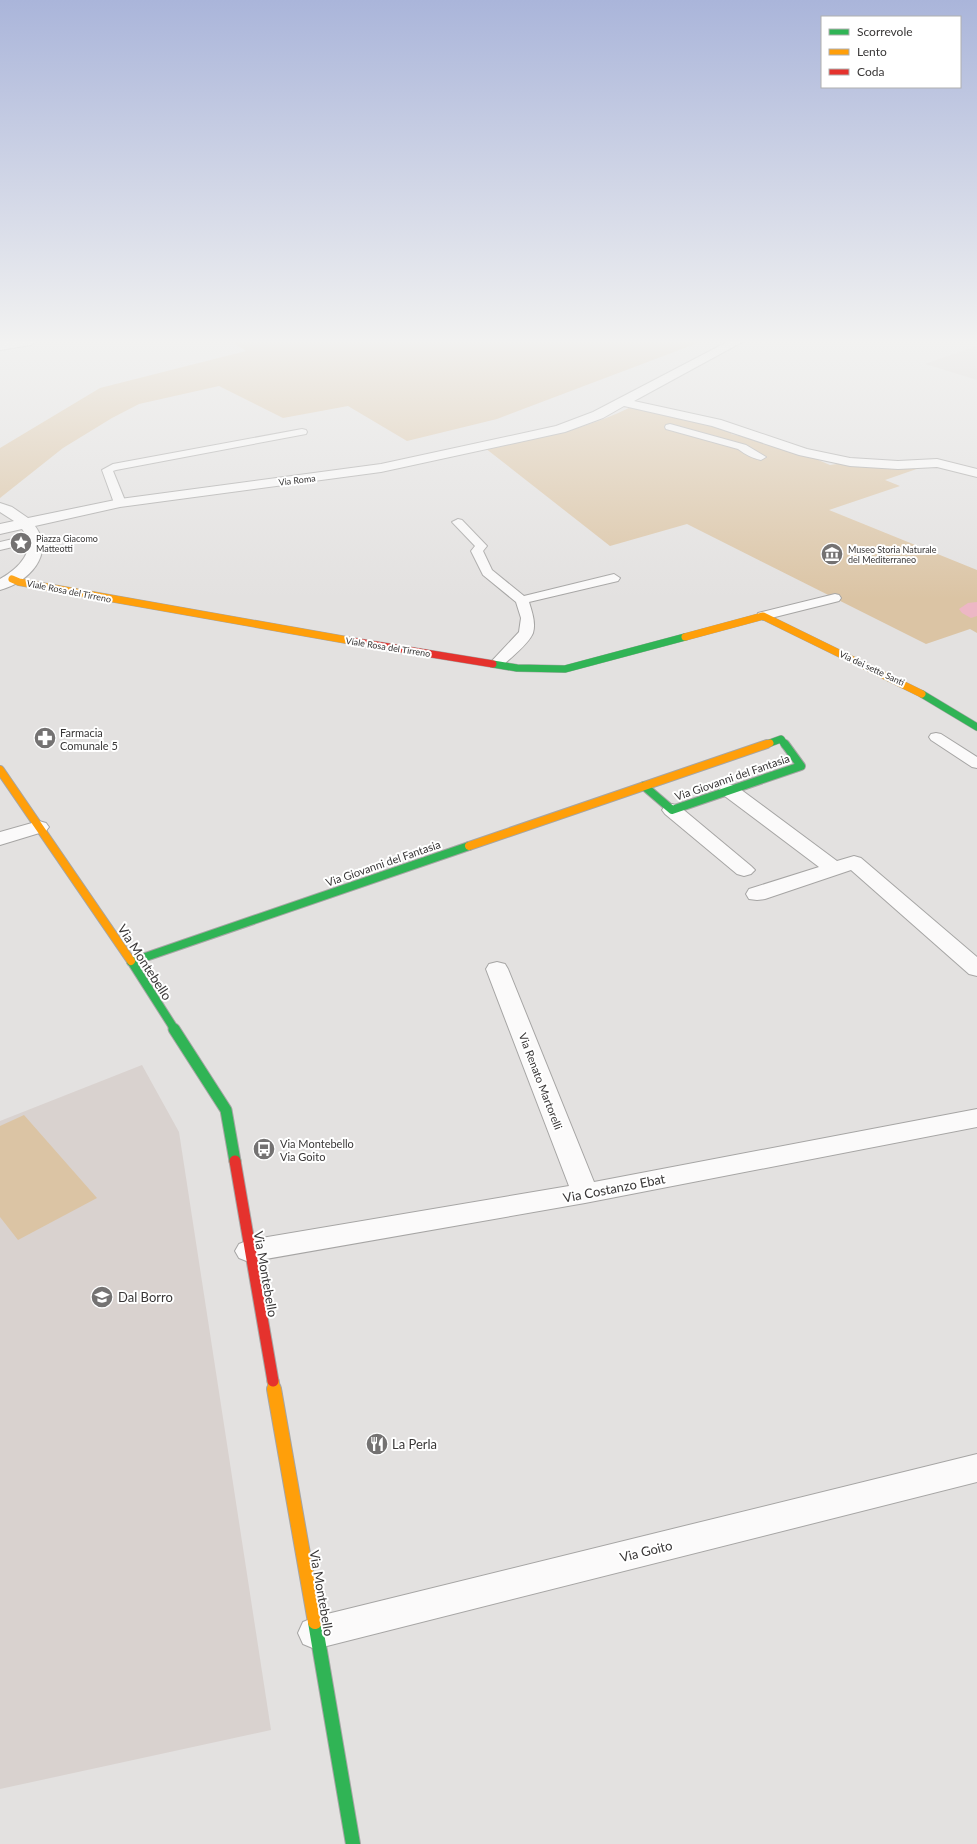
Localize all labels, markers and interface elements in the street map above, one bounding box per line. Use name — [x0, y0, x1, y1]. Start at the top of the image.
legend — [821, 16, 961, 88]
text: Scorrevole — [857, 24, 913, 39]
text: Lento — [857, 44, 887, 59]
text: Coda — [857, 64, 884, 79]
street label: Via Roma — [278, 472, 316, 488]
place icon: Piazza Giacomo Matteotti — [8, 530, 34, 556]
place label: Piazza Giacomo Matteotti — [36, 533, 98, 554]
museum icon: Museo Storia Naturale del Mediterraneo — [819, 541, 845, 567]
place label: Museo Storia Naturale del Mediterraneo — [848, 544, 937, 565]
street label: Viale Rosa del Tirreno — [26, 577, 112, 605]
street label: Viale Rosa del Tirreno — [345, 635, 431, 659]
street label: Via dei sette Santi — [838, 648, 907, 688]
pharmacy icon: Farmacia Comunale 5 — [32, 725, 58, 751]
place label: Farmacia Comunale 5 — [60, 726, 118, 752]
street label: Via Giovanni del Fantasia — [673, 751, 791, 803]
street label: Via Giovanni del Fantasia — [324, 837, 442, 889]
street label: Via Montebello — [115, 921, 175, 1003]
street label: Via Renato Martorelli — [517, 1031, 566, 1131]
bus stop icon: Via Montebello Via Goito — [251, 1136, 277, 1162]
place label: Via Montebello Via Goito — [280, 1137, 354, 1163]
street label: Via Costanzo Ebat — [561, 1170, 667, 1206]
street label: Via Montebello — [251, 1230, 281, 1318]
school or university icon: Dal Borro — [89, 1284, 115, 1310]
place label: Dal Borro — [118, 1289, 173, 1305]
restaurant icon: La Perla — [364, 1431, 390, 1457]
place label: La Perla — [392, 1436, 437, 1452]
street label: Via Goito — [618, 1537, 674, 1565]
street label: Via Montebello — [307, 1549, 337, 1637]

